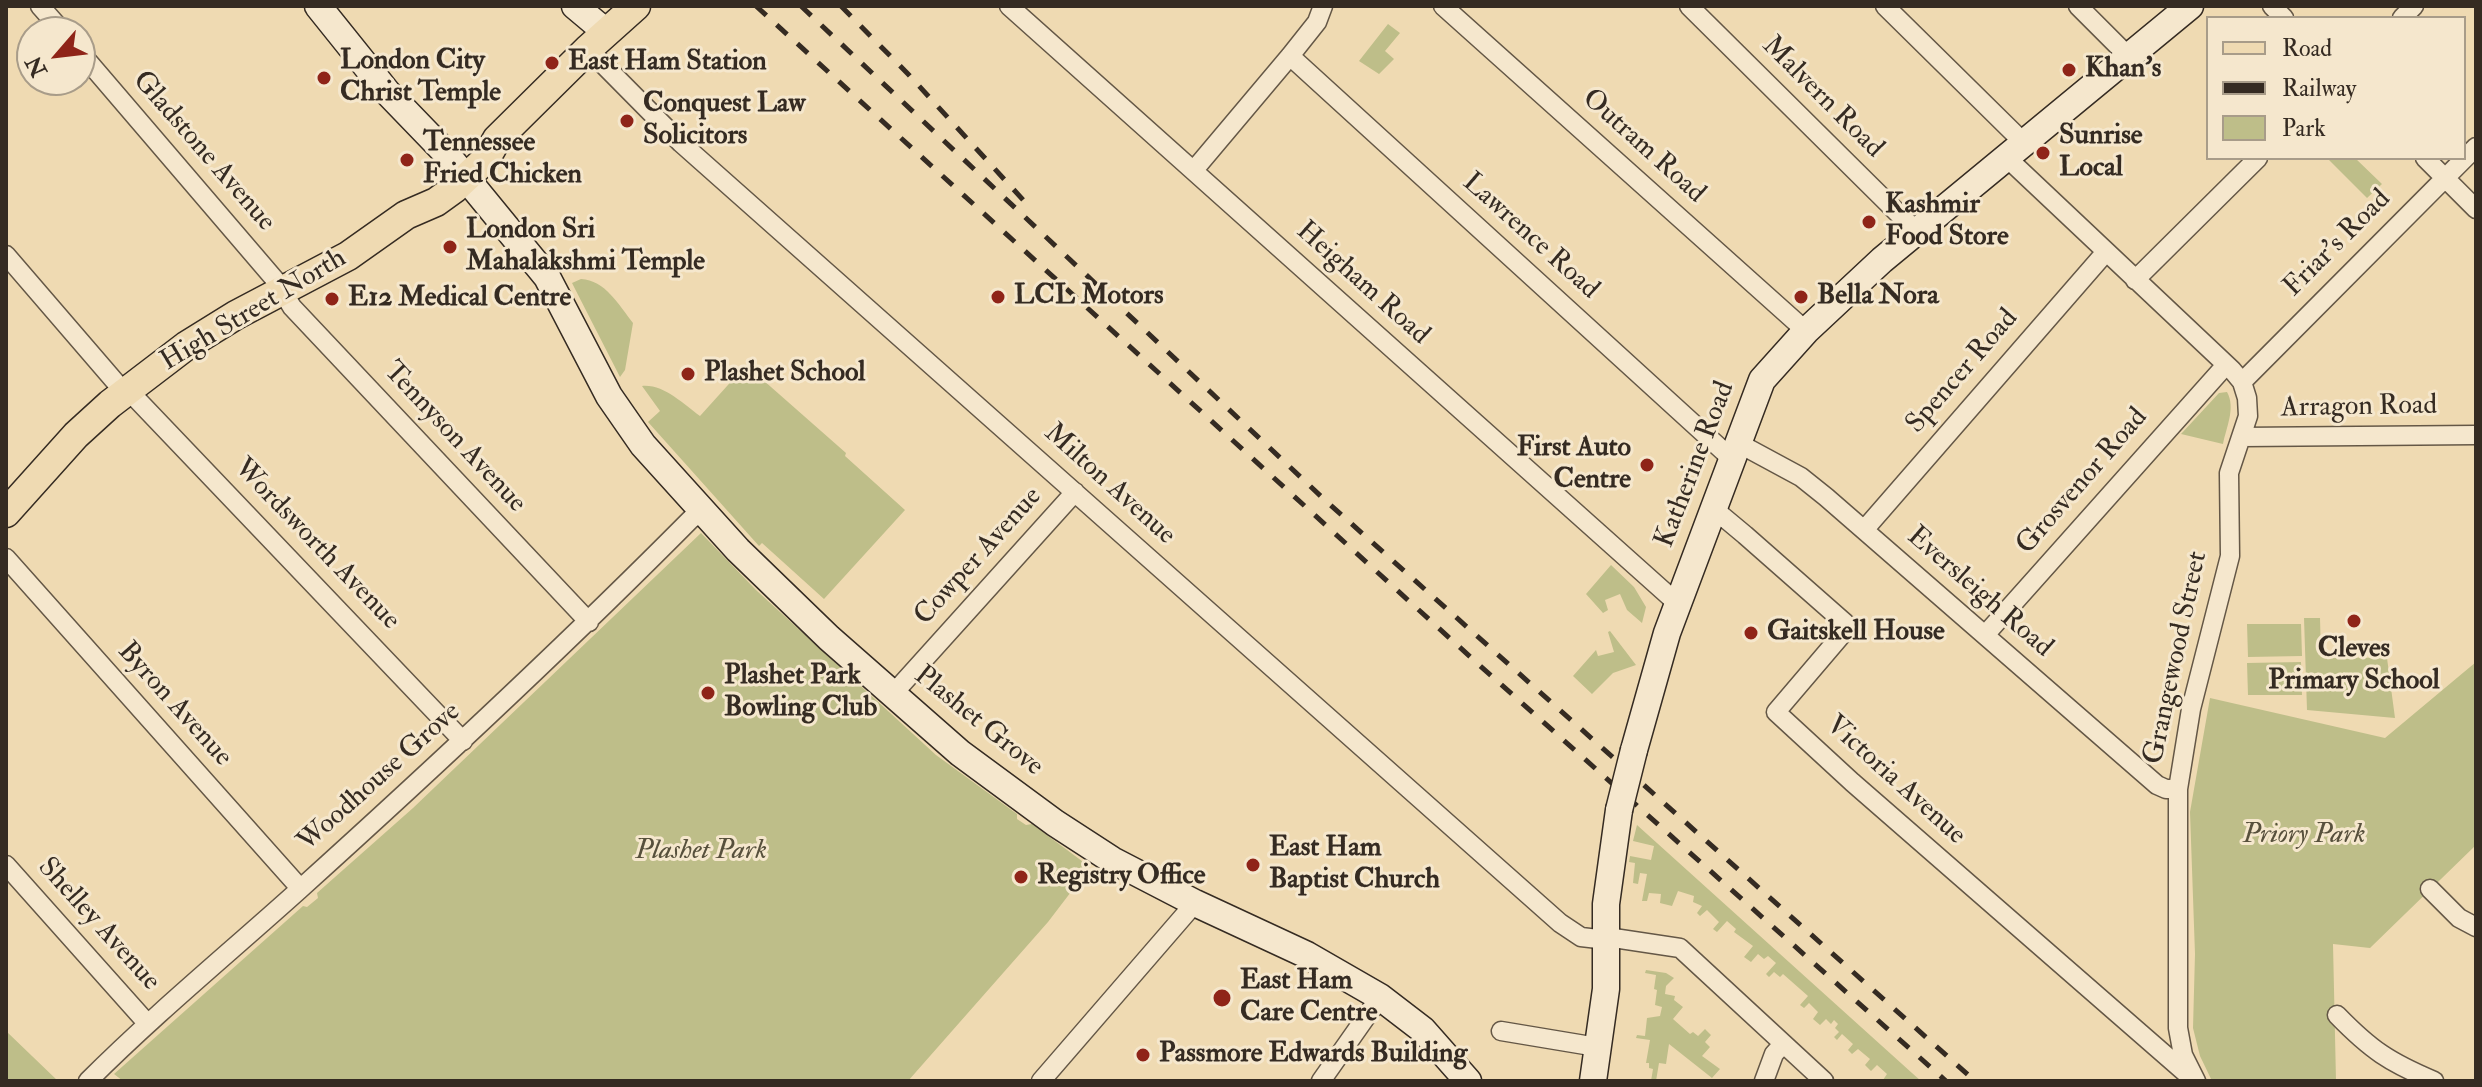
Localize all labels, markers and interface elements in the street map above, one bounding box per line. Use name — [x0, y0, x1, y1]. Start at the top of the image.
north arrow — [16, 16, 96, 96]
legend — [2206, 16, 2466, 160]
street label: Malvern Road — [1754, 30, 1890, 166]
text: Road — [2282, 33, 2332, 64]
place label: London City Christ Temple — [340, 45, 501, 111]
place label: East Ham Station — [568, 46, 767, 80]
text: N — [20, 51, 54, 82]
place label: Khan's — [2085, 53, 2161, 87]
marker: East Ham Station — [543, 54, 561, 72]
marker: Khan's — [2060, 61, 2078, 79]
street label: Gladstone Avenue — [124, 65, 282, 239]
marker: London City Christ Temple — [315, 69, 333, 87]
text: Railway — [2282, 73, 2356, 104]
street label: Outram Road — [1574, 83, 1712, 211]
place label: Conquest Law Solicitors — [643, 88, 805, 154]
marker: Conquest Law Solicitors — [618, 112, 636, 130]
text: Park — [2282, 113, 2326, 144]
place label: Sunrise Local — [2059, 120, 2143, 186]
place label: Tennessee Fried Chicken — [423, 127, 582, 193]
marker: Sunrise Local — [2034, 144, 2052, 162]
marker: Tennessee Fried Chicken — [398, 151, 416, 169]
street label: Lawrence Road — [1455, 167, 1605, 307]
street label: Friar's Road — [2277, 183, 2399, 305]
place label: Kashmir Food Store — [1885, 189, 2009, 255]
marker: Kashmir Food Store — [1860, 213, 1878, 231]
place label: London Sri Mahalakshmi Temple — [466, 214, 705, 280]
street label: Heigham Road — [1288, 215, 1436, 353]
marker: London Sri Mahalakshmi Temple — [441, 238, 459, 256]
street label: High Street North — [155, 242, 353, 380]
place label: LCL Motors — [1014, 280, 1164, 314]
place label: Bella Nora — [1817, 280, 1939, 314]
place label: E12 Medical Centre — [348, 282, 571, 316]
marker: LCL Motors — [989, 288, 1007, 306]
marker: Bella Nora — [1792, 288, 1810, 306]
marker: E12 Medical Centre — [323, 290, 341, 308]
street label: Spencer Road — [1900, 303, 2026, 441]
street label: Tennyson Avenue — [375, 355, 533, 521]
place label: Plashet School — [704, 357, 865, 391]
marker: Plashet School — [679, 365, 697, 383]
street label: Katherine Road — [1649, 377, 1743, 553]
street label: Arragon Road — [2281, 390, 2437, 426]
street label: Grosvenor Road — [2010, 402, 2156, 562]
street label: Milton Avenue — [1036, 417, 1182, 553]
place label: First Auto Centre — [1517, 432, 1631, 498]
street label: Wordsworth Avenue — [226, 452, 406, 638]
marker: First Auto Centre — [1638, 456, 1656, 474]
street label: Cowper Avenue — [908, 481, 1050, 633]
street label: Eversleigh Road — [1899, 521, 2059, 665]
street label: Grangewood Street — [2138, 549, 2216, 767]
marker: Cleves Primary School — [2345, 612, 2363, 630]
place label: Gaitskell House — [1767, 616, 1945, 650]
marker: Gaitskell House — [1742, 624, 1760, 642]
place label: Cleves Primary School — [2268, 633, 2440, 699]
street label: Byron Avenue — [109, 636, 239, 774]
place label: Plashet Park Bowling Club — [724, 660, 877, 726]
street label: Plashet Grove — [907, 660, 1049, 784]
marker: Plashet Park Bowling Club — [699, 684, 717, 702]
street label: Woodhouse Grove — [292, 696, 468, 860]
street label: Victoria Avenue — [1818, 709, 1972, 853]
park label: Priory Park — [2243, 819, 2365, 853]
place label: East Ham Baptist Church — [1269, 832, 1440, 898]
park label: Plashet Park — [635, 835, 767, 869]
street label: Shelley Avenue — [30, 852, 166, 998]
marker: East Ham Baptist Church — [1244, 856, 1262, 874]
place label: Registry Office — [1037, 860, 1205, 894]
marker: Registry Office — [1012, 868, 1030, 886]
place label: East Ham Care Centre — [1240, 965, 1377, 1031]
marker: East Ham Care Centre — [1211, 987, 1233, 1009]
place label: Passmore Edwards Building — [1159, 1038, 1467, 1072]
marker: Passmore Edwards Building — [1134, 1046, 1152, 1064]

